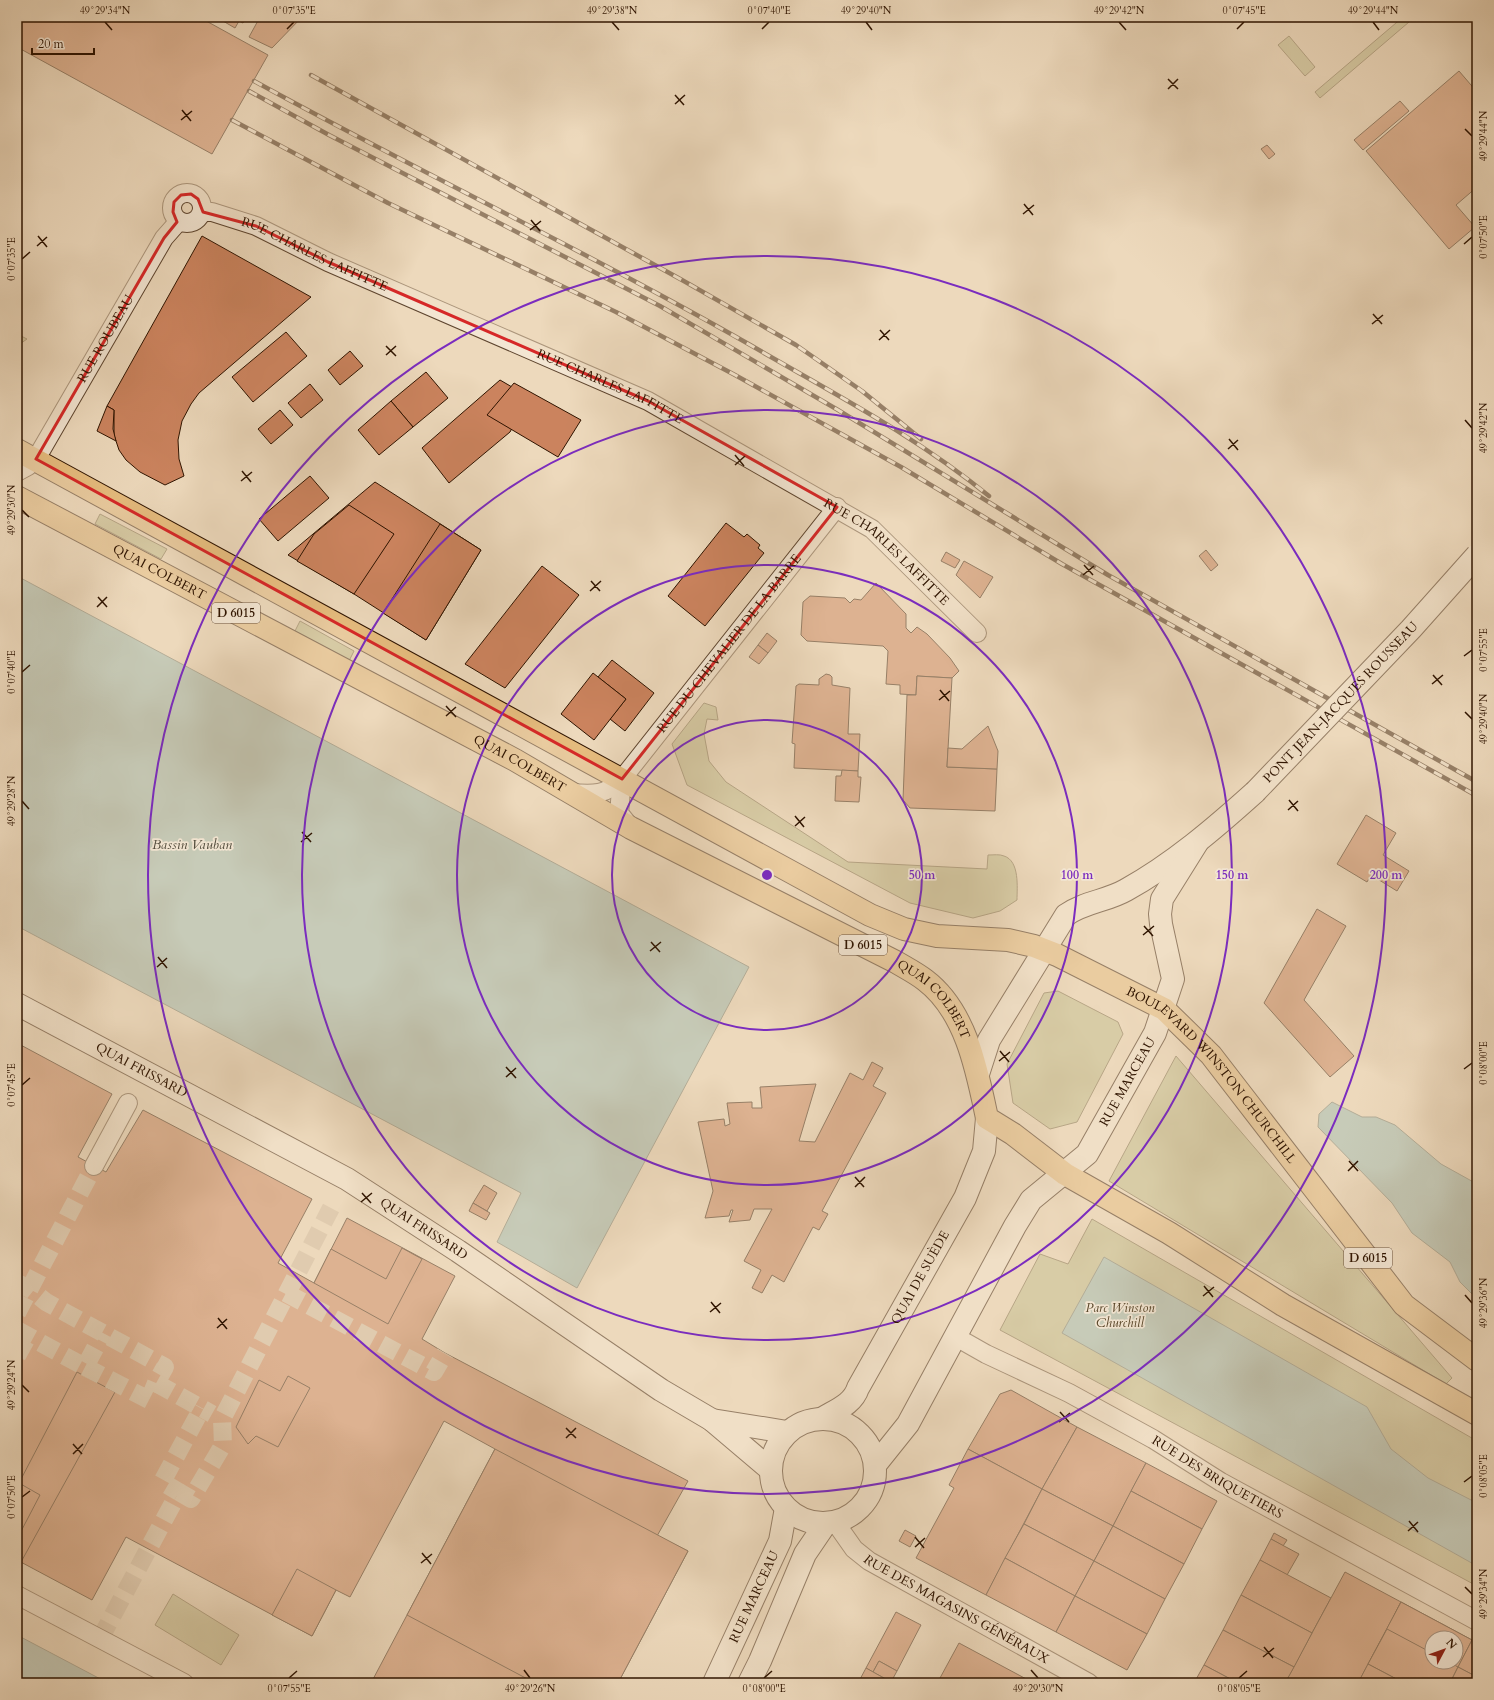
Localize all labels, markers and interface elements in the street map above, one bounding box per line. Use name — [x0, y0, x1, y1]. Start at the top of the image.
text: 49°29'34"N — [80, 4, 131, 18]
text: 0°07'35"E — [272, 4, 316, 18]
text: 49°29'38"N — [587, 4, 638, 18]
text: 0°07'40"E — [747, 4, 791, 18]
text: 49°29'40"N — [841, 4, 892, 18]
text: 49°29'42"N — [1094, 4, 1145, 18]
text: 0°07'45"E — [1222, 4, 1266, 18]
text: 49°29'44"N — [1348, 4, 1399, 18]
scale bar — [32, 30, 94, 56]
text: 20 m — [38, 36, 65, 52]
text: 49°29'44"N — [1477, 110, 1491, 161]
street label: RUE CHARLES LAFFITTE — [239, 213, 390, 296]
text: 0°07'50"E — [1477, 215, 1491, 259]
text: 0°07'35"E — [5, 237, 19, 281]
street label: RUE ROUBEAU — [73, 291, 138, 386]
street label: RUE CHARLES LAFFITTE — [534, 345, 687, 428]
text: 49°29'42"N — [1477, 402, 1491, 453]
text: 49°29'30"N — [5, 484, 19, 535]
street label: RUE CHARLES LAFFITTE — [820, 494, 953, 610]
street label: QUAI COLBERT — [109, 540, 210, 605]
street label: RUE DU CHEVALIER DE LA BARRE — [653, 550, 805, 737]
road number: D 6015 — [212, 603, 260, 623]
street label: PONT JEAN-JACQUES ROUSSEAU — [1259, 618, 1423, 787]
text: 0°07'55"E — [1477, 628, 1491, 672]
text: 0°07'40"E — [5, 650, 19, 694]
text: 49°29'40"N — [1477, 693, 1491, 744]
street label: QUAI COLBERT — [470, 731, 570, 797]
text: 49°29'28"N — [5, 775, 19, 826]
water label: Bassin Vauban — [152, 835, 232, 854]
text: 50 m — [909, 867, 936, 883]
text: 100 m — [1061, 867, 1094, 883]
text: 150 m — [1216, 867, 1249, 883]
text: 200 m — [1370, 867, 1403, 883]
centre of rings — [760, 868, 774, 882]
road number: D 6015 — [839, 935, 887, 955]
street label: QUAI COLBERT — [894, 956, 974, 1042]
street label: BOULEVARD WINSTON CHURCHILL — [1123, 982, 1301, 1167]
street label: RUE MARCEAU — [1095, 1034, 1160, 1130]
street label: QUAI FRISSARD — [92, 1038, 191, 1102]
text: 0°08'00"E — [1477, 1041, 1491, 1085]
text: 0°07'45"E — [5, 1063, 19, 1107]
street label: QUAI FRISSARD — [376, 1194, 471, 1264]
street label: QUAI DE SUÈDE — [887, 1227, 954, 1328]
road number: D 6015 — [1344, 1248, 1392, 1268]
text: 49°29'36"N — [1477, 1277, 1491, 1328]
park label: Parc Winston Churchill — [1085, 1299, 1155, 1332]
text: 49°29'24"N — [5, 1359, 19, 1410]
street label: RUE DES BRIQUETIERS — [1148, 1432, 1286, 1523]
text: 0°08'05"E — [1477, 1454, 1491, 1498]
text: 0°07'50"E — [5, 1475, 19, 1519]
street label: RUE MARCEAU — [725, 1548, 783, 1646]
street label: RUE DES MAGASINS GÉNÉRAUX — [860, 1551, 1053, 1668]
text: 49°29'34"N — [1477, 1568, 1491, 1619]
north arrow — [1424, 1630, 1464, 1670]
text: N — [1442, 1635, 1460, 1653]
text: 0°07'55"E — [267, 1682, 311, 1696]
text: 49°29'26"N — [505, 1682, 556, 1696]
text: 0°08'00"E — [742, 1682, 786, 1696]
text: 49°29'30"N — [1013, 1682, 1064, 1696]
text: 0°08'05"E — [1217, 1682, 1261, 1696]

